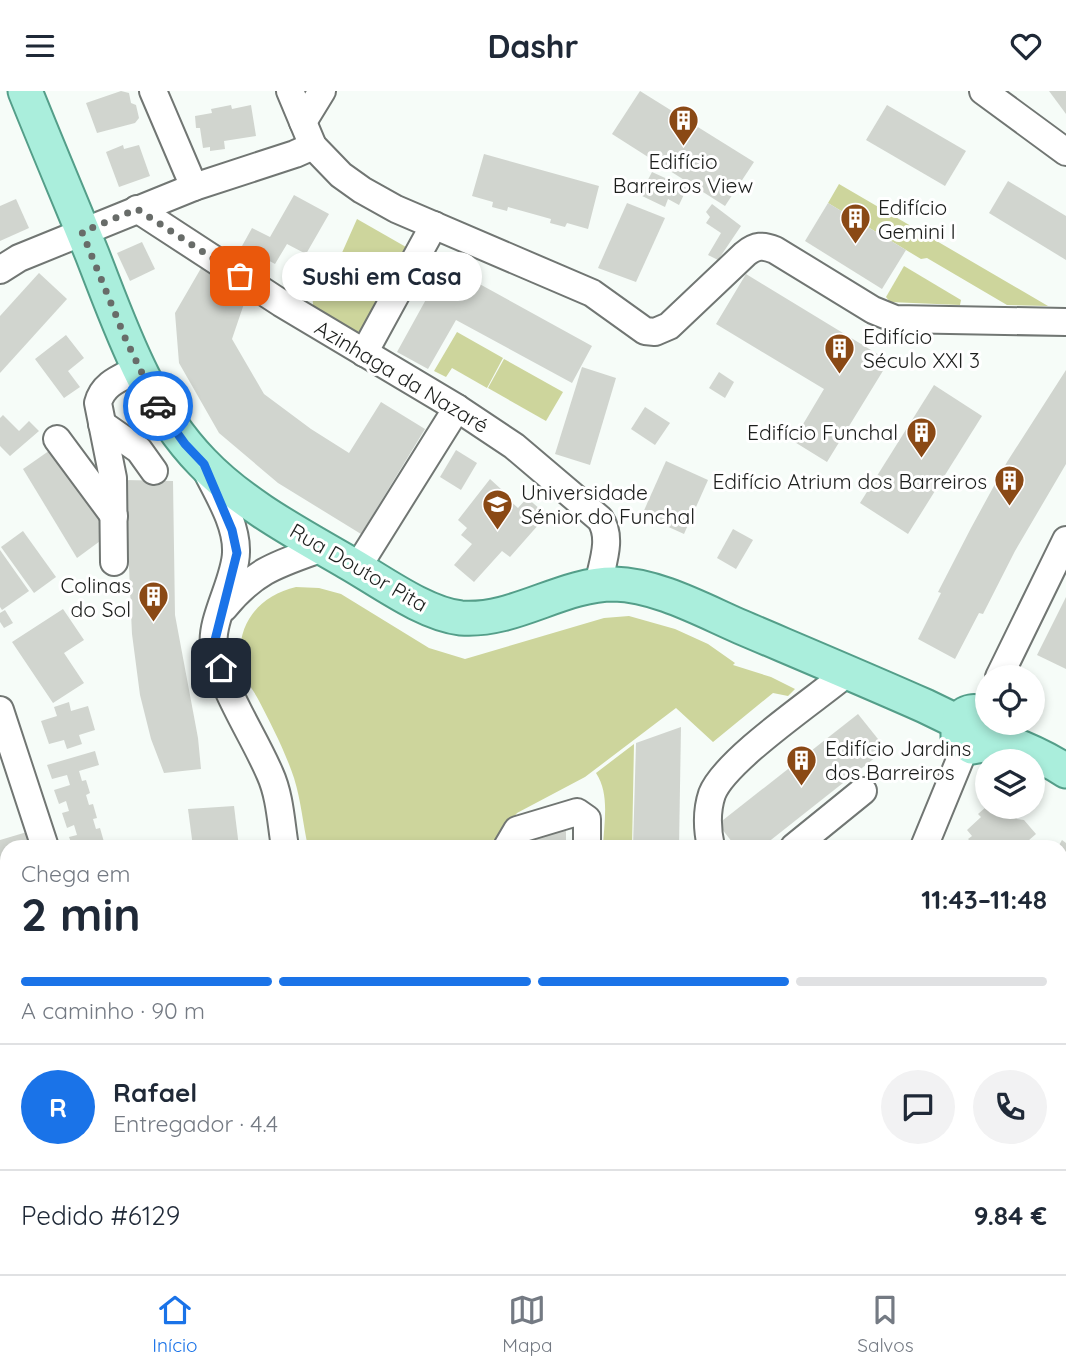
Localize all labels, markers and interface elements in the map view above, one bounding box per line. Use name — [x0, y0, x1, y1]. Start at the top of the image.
text: Dashr — [487, 26, 579, 66]
icon: menu — [21, 27, 59, 65]
icon: heart — [1007, 27, 1045, 65]
building icon: Edifício Barreiros View — [666, 104, 700, 148]
place label: Edifício Barreiros View — [613, 148, 753, 198]
place label: Edifício Gemini I — [878, 194, 956, 244]
building icon: Edifício Gemini I — [838, 202, 872, 246]
pin — [210, 246, 270, 306]
callout: Sushi em Casa — [282, 251, 481, 301]
icon: bag — [221, 257, 259, 295]
text: Sushi em Casa — [302, 262, 462, 291]
street label: Azinhaga da Nazaré — [310, 314, 494, 438]
place label: Edifício Século XXI 3 — [863, 323, 980, 373]
building icon: Edifício Século XXI 3 — [823, 331, 857, 375]
courier — [123, 371, 193, 441]
icon: car — [139, 387, 177, 425]
building icon: Edifício Funchal — [904, 415, 938, 459]
place label: Edifício Funchal — [747, 419, 898, 445]
building icon: Edifício Atrium dos Barreiros — [993, 464, 1027, 508]
place label: Edifício Atrium dos Barreiros — [712, 468, 987, 494]
place label: Universidade Sénior do Funchal — [521, 479, 695, 529]
school or university icon: Universidade Sénior do Funchal — [481, 487, 515, 531]
street label: Rua Doutor Pita — [286, 517, 432, 617]
place label: Colinas do Sol — [61, 572, 131, 622]
building icon: Colinas do Sol — [137, 580, 171, 624]
pin — [191, 638, 251, 698]
icon: home — [202, 649, 240, 687]
map controls — [975, 665, 1045, 819]
button: locate — [975, 665, 1045, 735]
place label: Edifício Jardins dos Barreiros — [825, 735, 971, 785]
building icon: Edifício Jardins dos Barreiros — [785, 743, 819, 787]
button: layers — [975, 749, 1045, 819]
text: Chega em — [21, 859, 130, 888]
text: 11:43–11:48 — [921, 883, 1047, 916]
text: 2 min — [21, 885, 141, 943]
text: A caminho · 90 m — [21, 996, 205, 1025]
button: chat — [881, 1070, 955, 1144]
button: phone — [973, 1070, 1047, 1144]
text: Rafael — [113, 1076, 197, 1109]
text: R — [49, 1091, 67, 1124]
text: Entregador · 4.4 — [113, 1109, 278, 1138]
text: Pedido #6129 — [21, 1199, 180, 1232]
text: 9.84 € — [974, 1199, 1047, 1232]
tab: Início — [152, 1291, 198, 1357]
tab: Mapa — [502, 1291, 553, 1357]
tab: Salvos — [857, 1291, 914, 1357]

